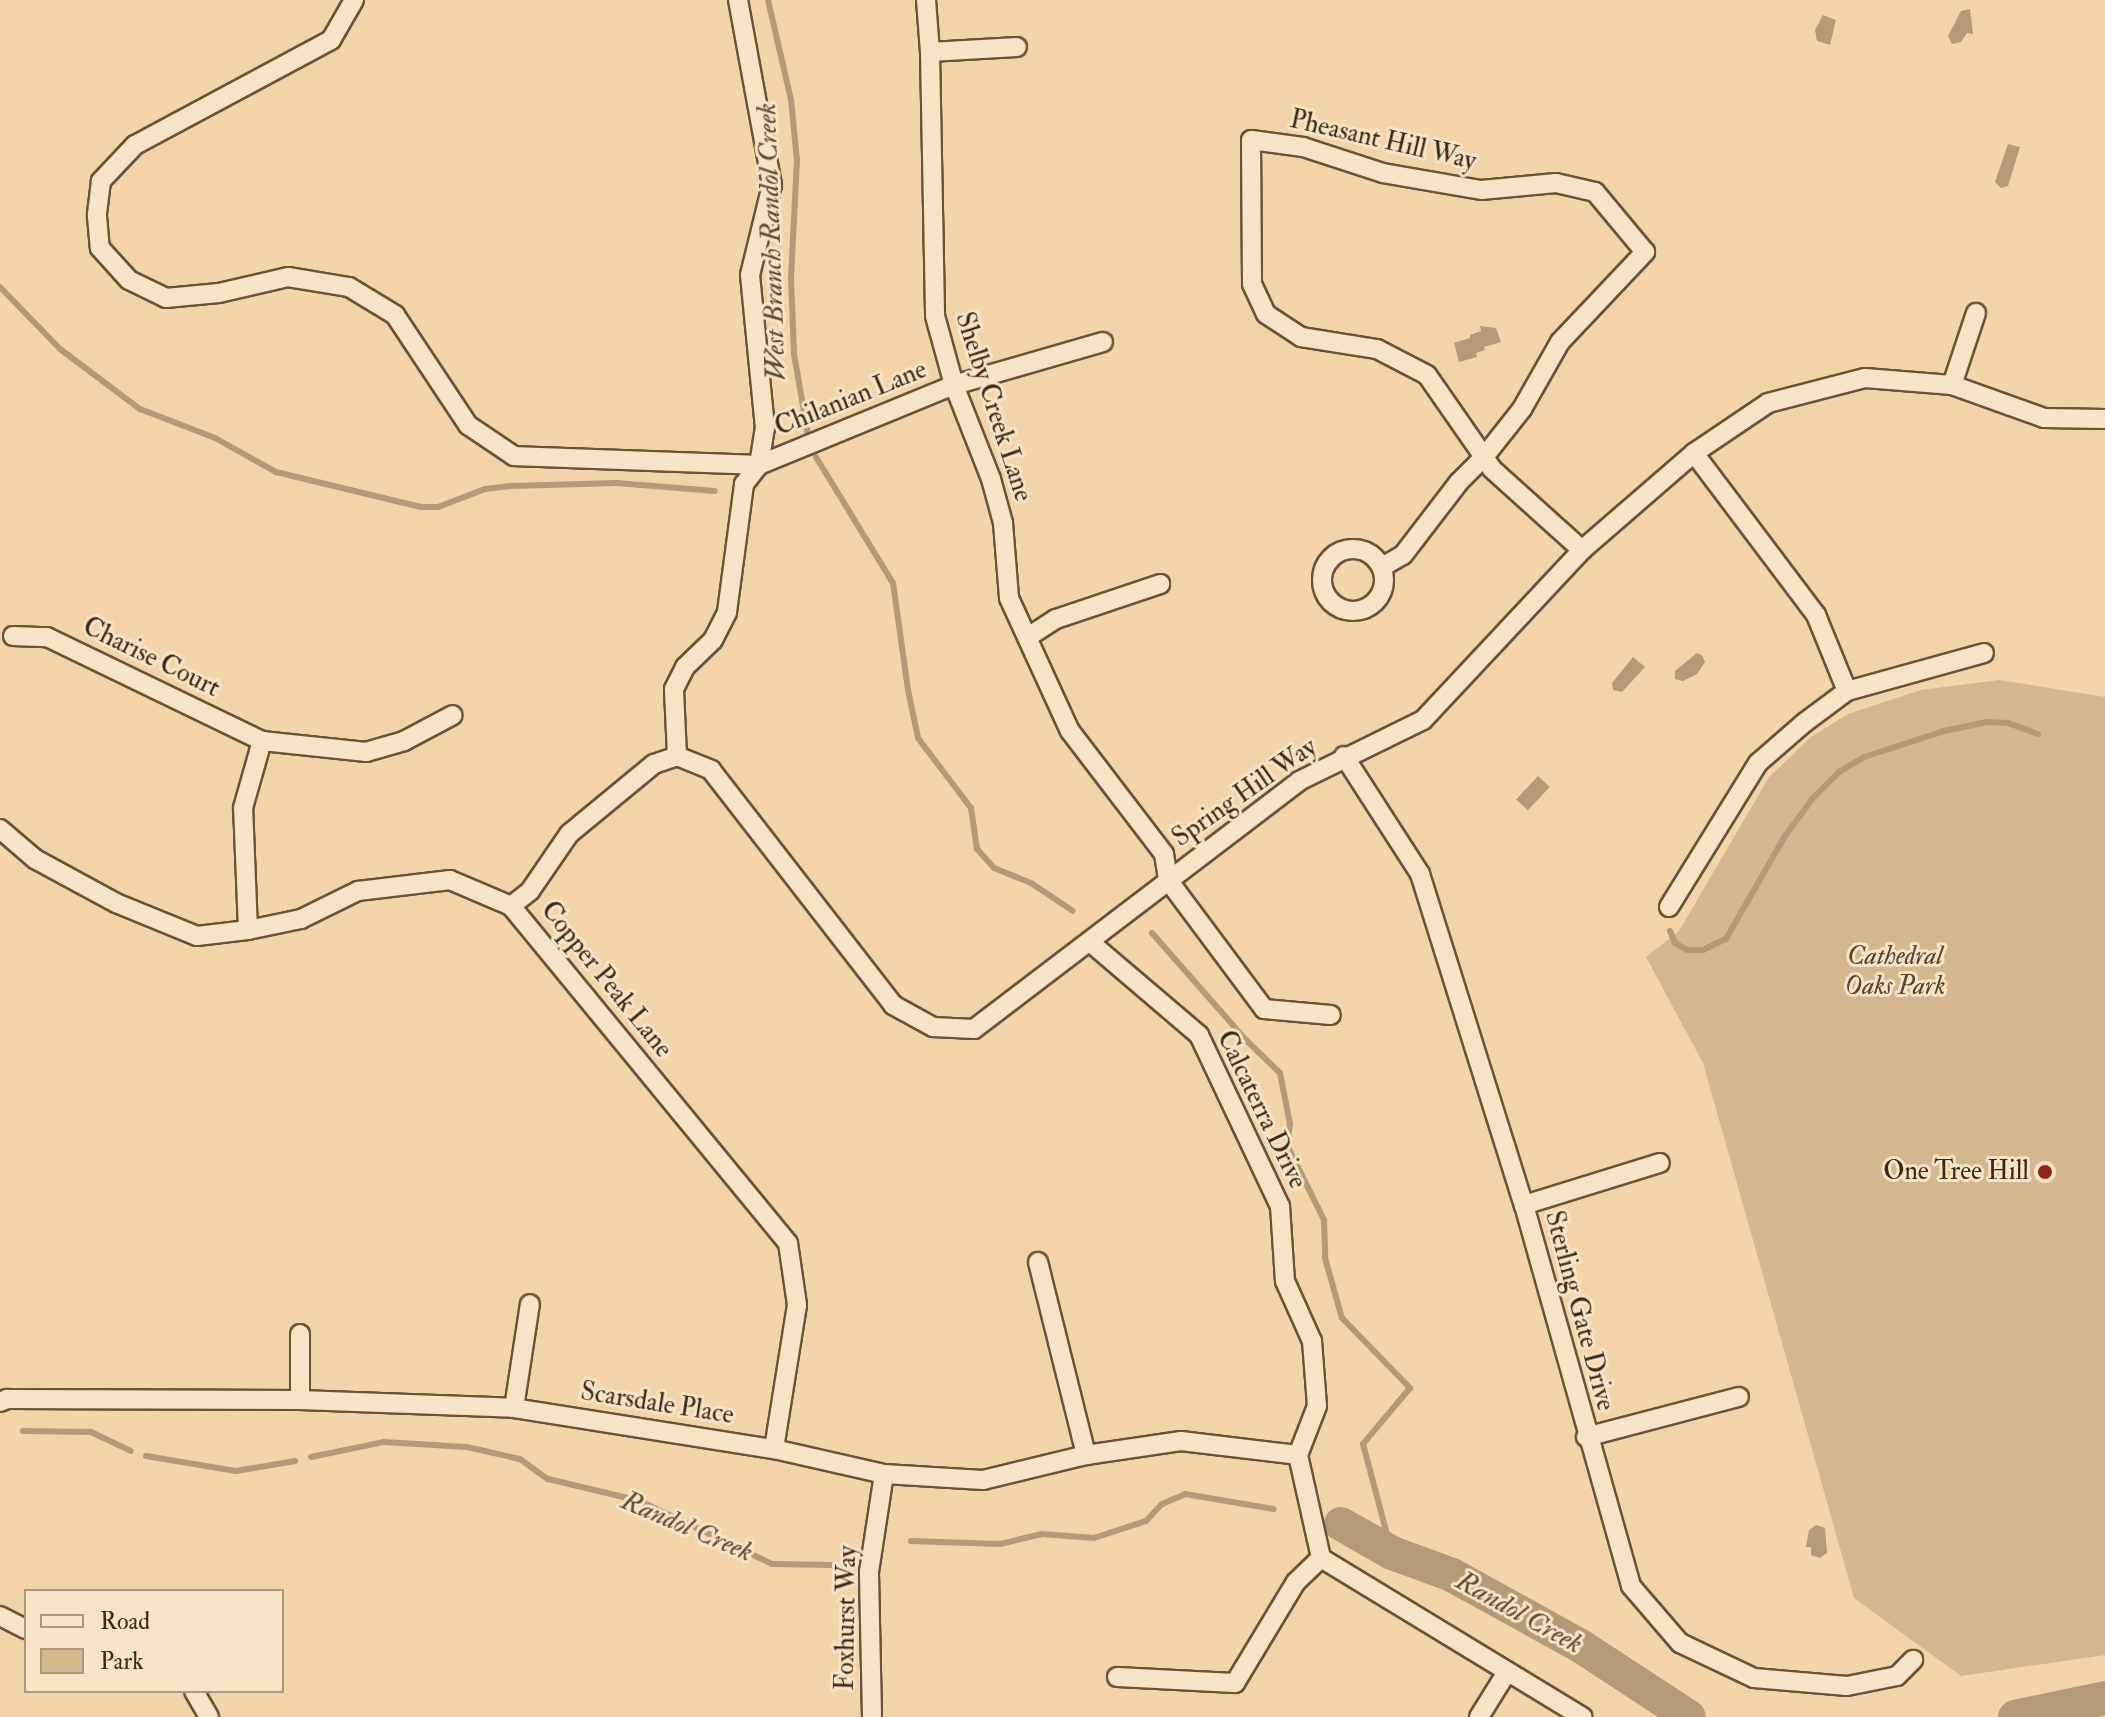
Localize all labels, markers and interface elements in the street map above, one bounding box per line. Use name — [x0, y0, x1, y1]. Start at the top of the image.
water label: West Branch Randol Creek — [750, 102, 794, 382]
street label: Pheasant Hill Way — [1287, 104, 1479, 178]
street label: Shelby Creek Lane — [948, 309, 1038, 505]
street label: Chilanian Lane — [771, 354, 931, 444]
street label: Charise Court — [77, 611, 225, 705]
street label: Spring Hill Way — [1167, 732, 1323, 854]
street label: Copper Peak Lane — [534, 896, 678, 1064]
park label: Cathedral Oaks Park — [1845, 941, 1945, 1002]
street label: Calcaterra Drive — [1209, 1026, 1313, 1194]
place label: One Tree Hill — [1883, 1156, 2029, 1188]
marker: One Tree Hill — [2036, 1163, 2054, 1181]
street label: Sterling Gate Drive — [1537, 1208, 1621, 1414]
street label: Scarsdale Place — [578, 1377, 736, 1431]
water label: Randol Creek — [616, 1484, 758, 1570]
street label: Foxhurst Way — [830, 1545, 864, 1691]
water label: Randol Creek — [1450, 1564, 1588, 1662]
legend — [24, 1589, 284, 1693]
text: Road — [100, 1606, 150, 1637]
text: Park — [100, 1646, 144, 1677]

